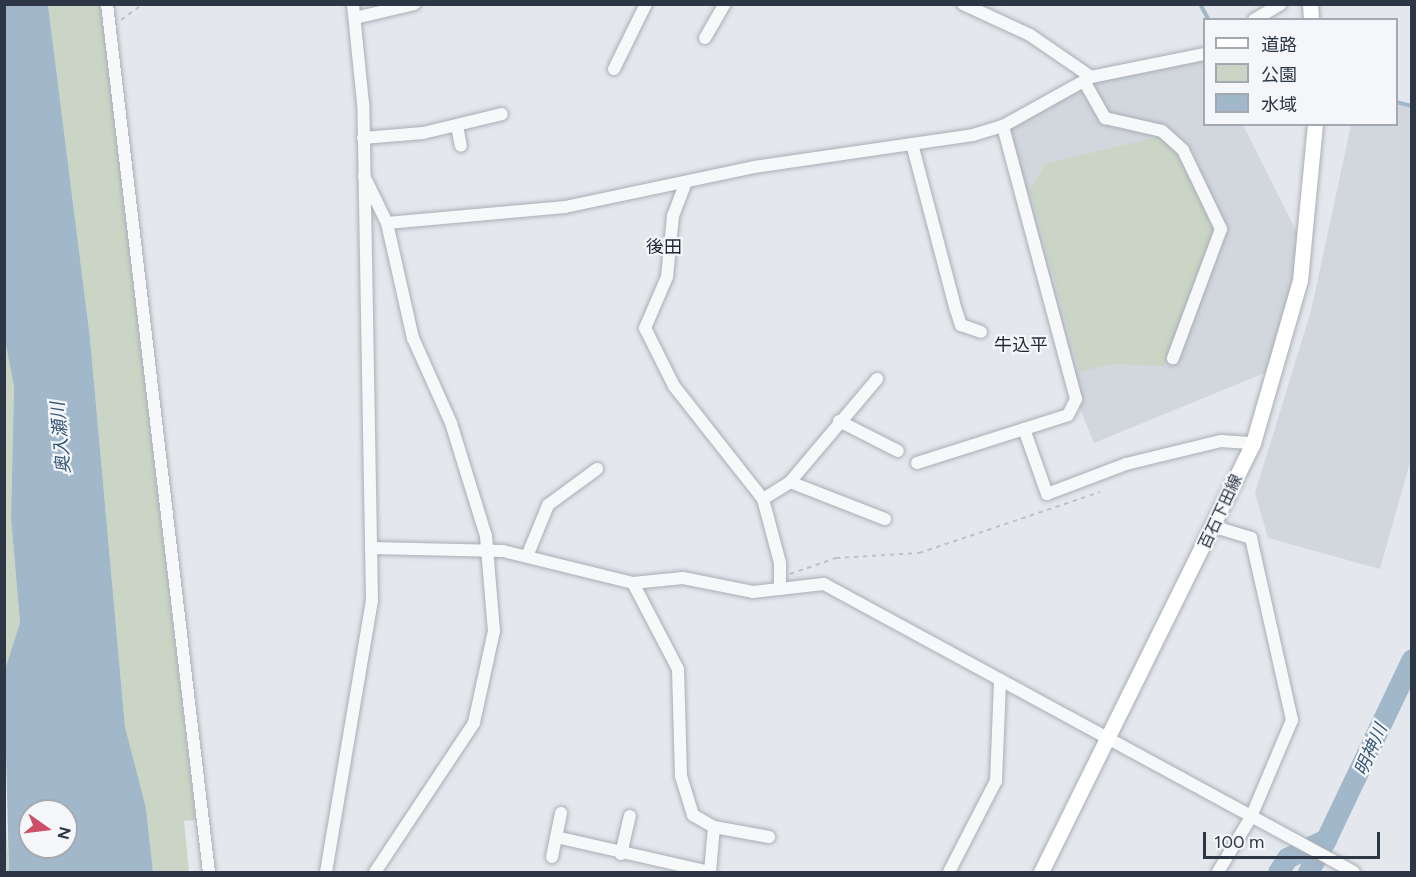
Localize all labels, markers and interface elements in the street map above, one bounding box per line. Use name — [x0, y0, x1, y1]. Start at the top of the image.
legend — [1203, 18, 1398, 126]
text: 道路 — [1261, 34, 1297, 56]
text: 公園 — [1261, 64, 1297, 86]
text: 水域 — [1261, 94, 1297, 116]
district label: 後田 — [646, 236, 682, 258]
district label: 牛込平 — [994, 334, 1048, 356]
water label: 奥入瀬川 — [47, 401, 75, 475]
street label: 百石下田線 — [1195, 472, 1247, 552]
water label: 明神川 — [1350, 721, 1392, 779]
north arrow — [18, 799, 78, 859]
scale bar — [1206, 820, 1383, 858]
text: N — [53, 825, 75, 841]
text: 100 m — [1214, 831, 1264, 853]

